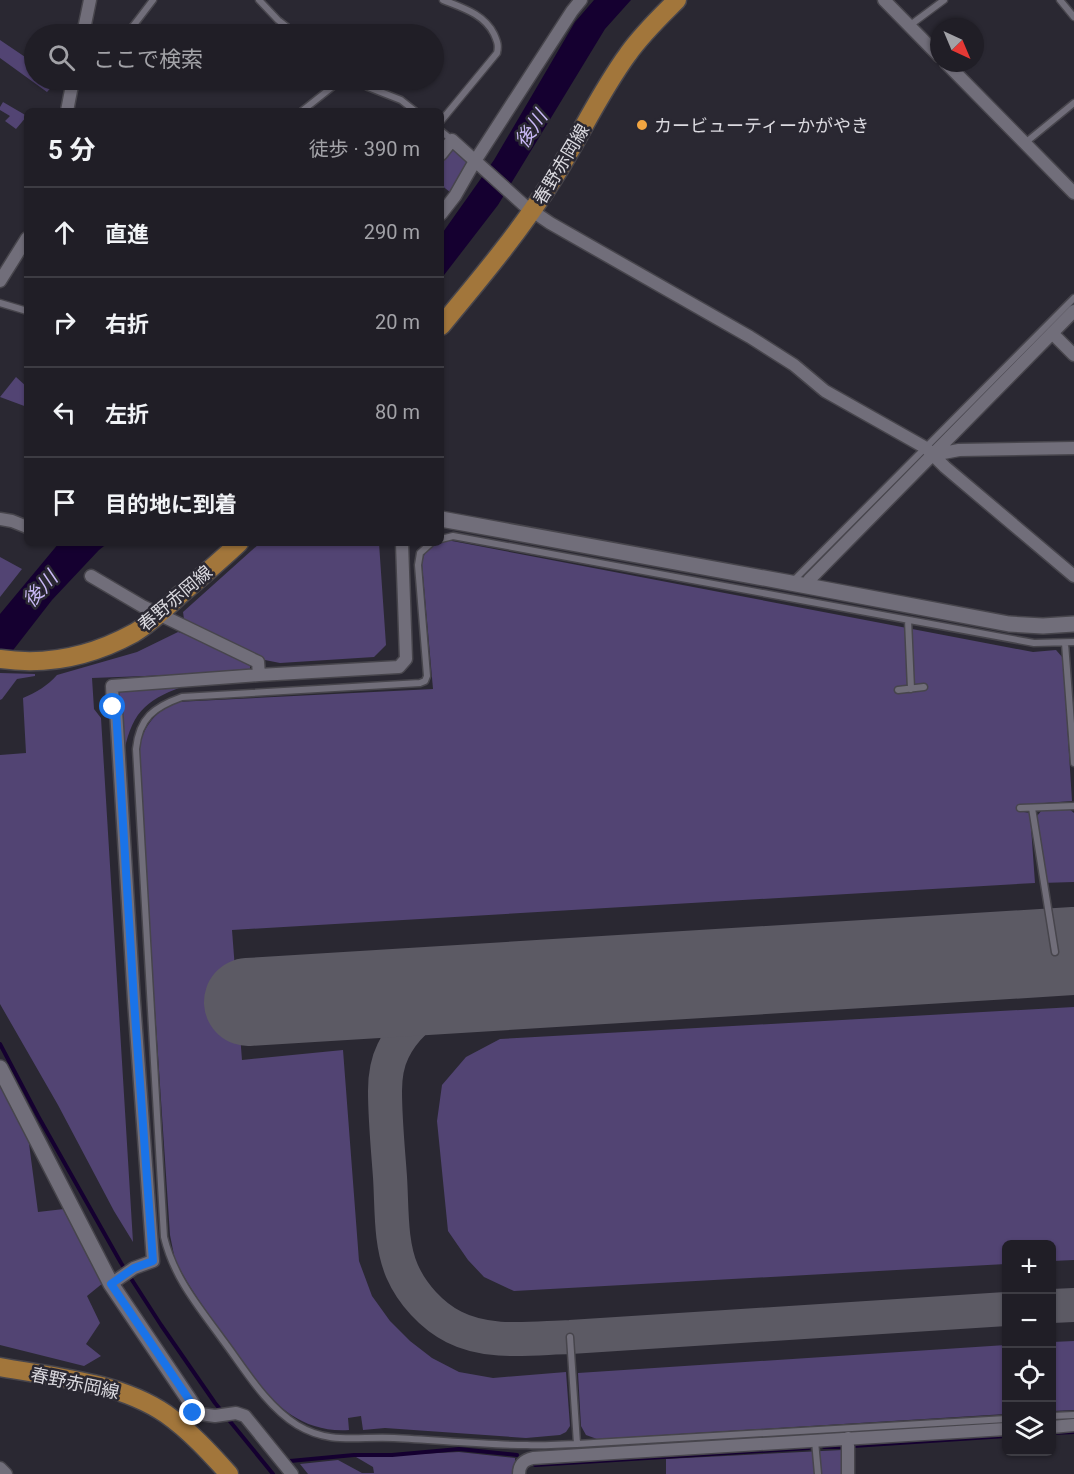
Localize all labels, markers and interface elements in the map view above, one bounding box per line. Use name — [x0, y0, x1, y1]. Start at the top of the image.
north arrow — [930, 18, 984, 72]
search box — [24, 24, 444, 90]
icon: search — [45, 41, 78, 74]
text: ここで検索 — [93, 47, 203, 72]
water label: 後川 — [510, 104, 553, 152]
place label: カービューティーかがやき — [654, 115, 869, 136]
marker: カービューティーかがやき — [635, 118, 649, 132]
street label: 春野赤岡線 — [529, 120, 593, 208]
text: 5 分 — [48, 135, 95, 165]
text: 徒歩 · 390 m — [309, 137, 420, 161]
icon: ahead — [48, 216, 81, 249]
text: 290 m — [364, 220, 420, 244]
text: 直進 — [105, 222, 149, 247]
icon: right — [48, 306, 81, 339]
text: 20 m — [375, 310, 420, 334]
text: 右折 — [105, 312, 149, 337]
icon: left — [48, 396, 81, 429]
text: 80 m — [375, 400, 420, 424]
text: 左折 — [105, 402, 149, 427]
icon: arrive — [48, 486, 81, 519]
text: 目的地に到着 — [105, 492, 237, 517]
street label: 春野赤岡線 — [134, 561, 216, 635]
water label: 後川 — [18, 565, 64, 612]
route start — [99, 693, 125, 719]
map controls — [1002, 1240, 1056, 1456]
button: + — [1002, 1240, 1056, 1294]
button: − — [1002, 1294, 1056, 1348]
button: locate — [1002, 1348, 1056, 1402]
street label: 春野赤岡線 — [29, 1363, 121, 1403]
route end — [179, 1399, 205, 1425]
button: layers — [1002, 1402, 1056, 1456]

